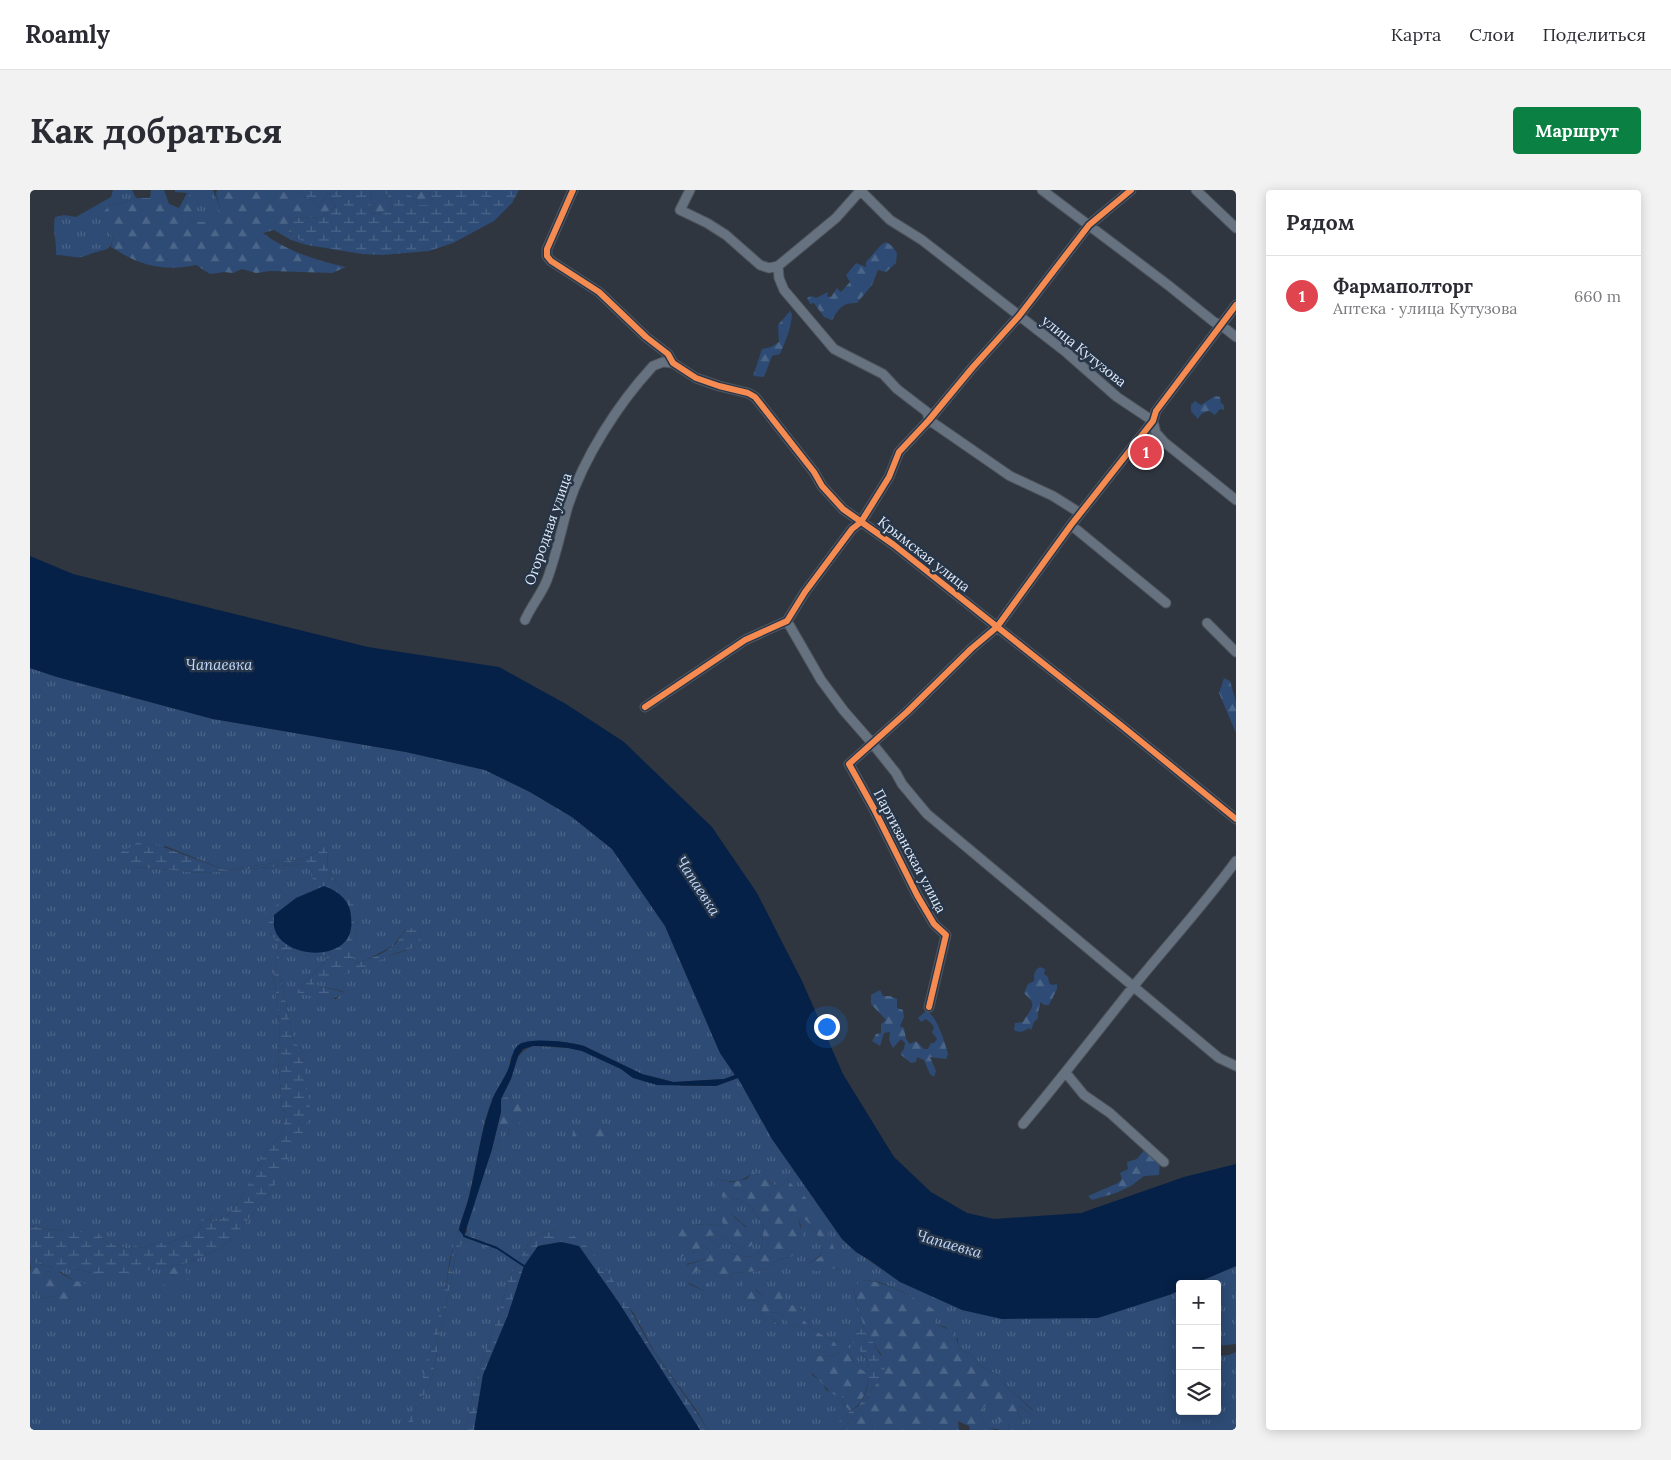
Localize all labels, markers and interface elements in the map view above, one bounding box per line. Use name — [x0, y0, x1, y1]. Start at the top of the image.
text: Roamly — [25, 19, 110, 50]
text: Карта — [1391, 23, 1441, 46]
text: Слои — [1469, 23, 1514, 46]
text: Поделиться — [1542, 23, 1646, 46]
button: Маршрут — [1513, 107, 1641, 154]
text: Как добраться — [30, 108, 283, 153]
text: Рядом — [1286, 209, 1355, 236]
text: Фармаполторг — [1333, 274, 1473, 298]
text: 1 — [1299, 286, 1305, 306]
text: 660 m — [1574, 286, 1621, 306]
text: Аптека · улица Кутузова — [1333, 298, 1518, 318]
street label: улица Кутузова — [1038, 311, 1130, 391]
pin: 1 — [1130, 433, 1162, 471]
street label: Огородная улица — [520, 470, 576, 588]
street label: Крымская улица — [874, 512, 974, 596]
water label: Чапаевка — [185, 655, 253, 674]
street label: Партизанская улица — [870, 786, 950, 916]
water label: Чапаевка — [672, 852, 725, 920]
your location — [814, 1014, 840, 1040]
water label: Чапаевка — [914, 1225, 985, 1262]
map controls — [1176, 1280, 1221, 1415]
button: + — [1176, 1280, 1221, 1325]
button: − — [1176, 1325, 1221, 1370]
button: layers — [1176, 1370, 1221, 1415]

